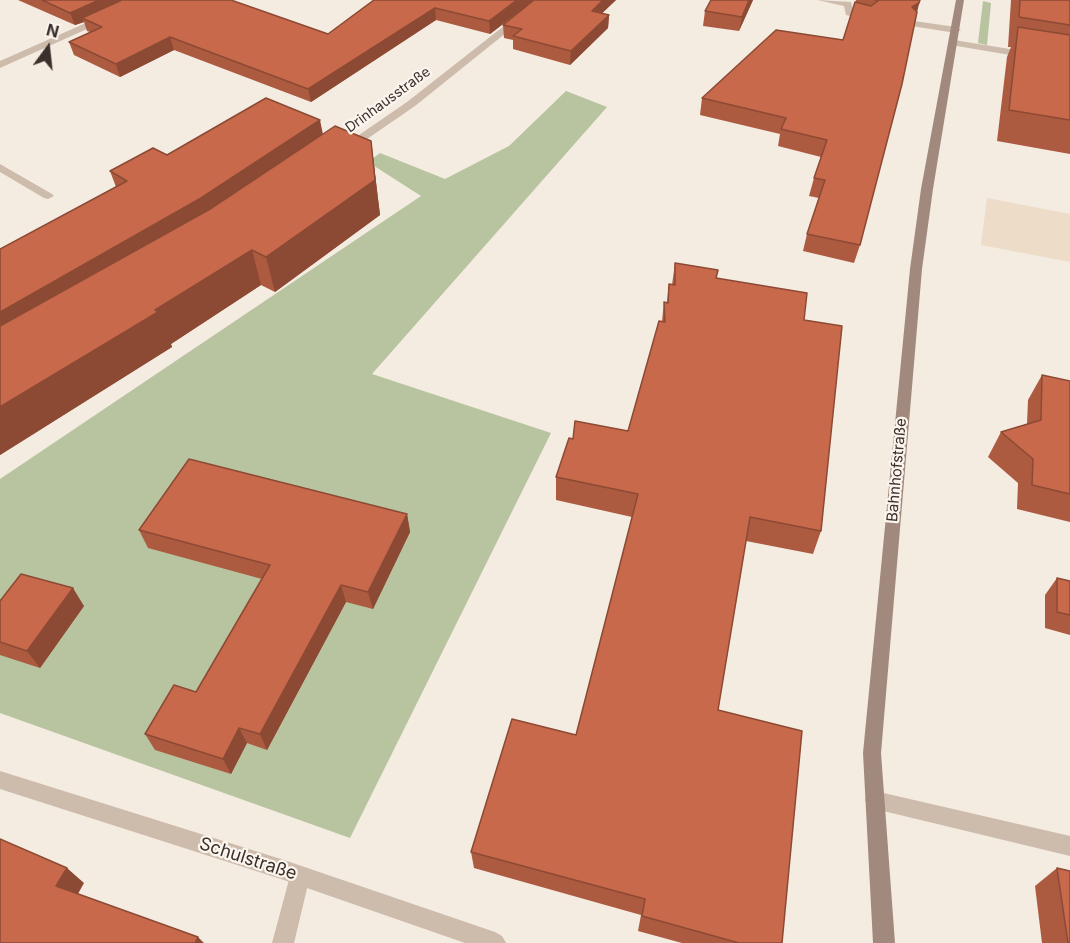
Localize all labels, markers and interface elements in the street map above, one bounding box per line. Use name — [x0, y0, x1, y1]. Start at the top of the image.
north arrow — [18, 18, 78, 78]
text: N — [44, 19, 61, 42]
street label: Drinhausstraße — [342, 64, 434, 136]
street label: Bahnhofstraße — [884, 417, 910, 523]
street label: Schulstraße — [196, 833, 300, 885]

